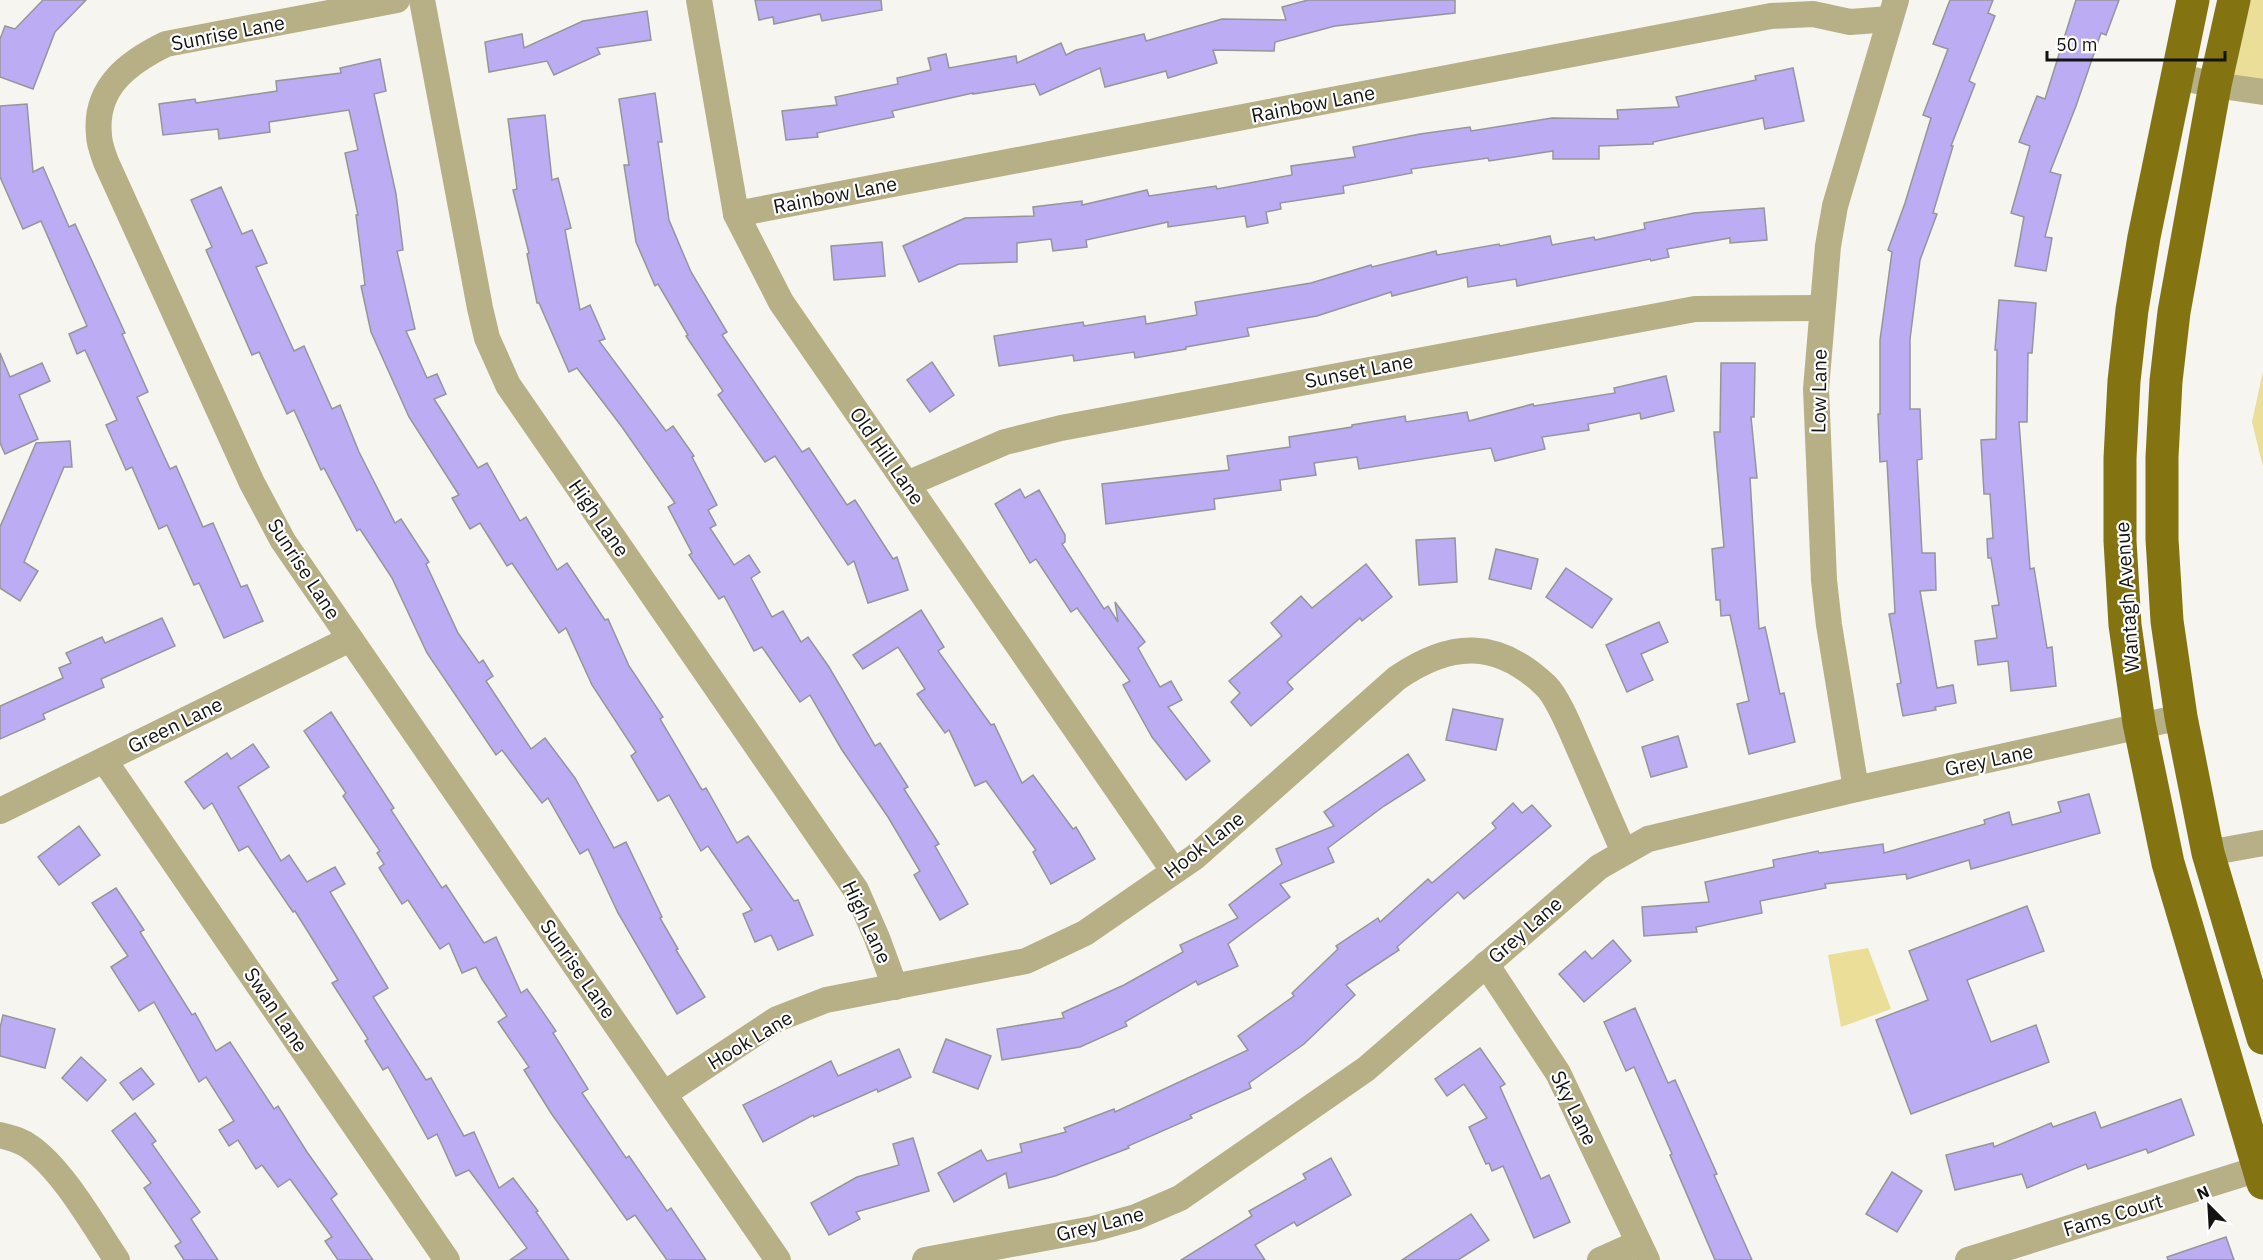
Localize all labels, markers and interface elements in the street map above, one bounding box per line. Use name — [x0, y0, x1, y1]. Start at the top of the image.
street label: Sunrise Lane — [169, 8, 287, 57]
scale bar — [2047, 24, 2226, 62]
text: 50 m — [2056, 33, 2098, 56]
street label: Rainbow Lane — [1249, 78, 1377, 129]
street label: Rainbow Lane — [771, 169, 899, 220]
street label: Sunset Lane — [1302, 347, 1415, 394]
street label: Low Lane — [1804, 349, 1833, 433]
street label: Old Hill Lane — [844, 401, 931, 510]
street label: High Lane — [563, 474, 636, 562]
street label: Sunrise Lane — [262, 513, 347, 624]
street label: Wantagh Avenue — [2108, 521, 2145, 673]
street label: Green Lane — [123, 690, 227, 759]
street label: Grey Lane — [1942, 737, 2036, 782]
street label: Hook Lane — [1158, 805, 1249, 884]
street label: High Lane — [836, 876, 898, 968]
street label: Grey Lane — [1482, 890, 1567, 969]
street label: Sunrise Lane — [534, 914, 623, 1024]
street label: Swan Lane — [238, 962, 315, 1057]
street label: Hook Lane — [702, 1004, 797, 1076]
street label: Sky Lane — [1545, 1066, 1604, 1150]
north arrow — [2179, 1176, 2239, 1236]
text: N — [2194, 1181, 2212, 1204]
street label: Fams Court — [2060, 1187, 2166, 1242]
street label: Grey Lane — [1053, 1200, 1147, 1247]

